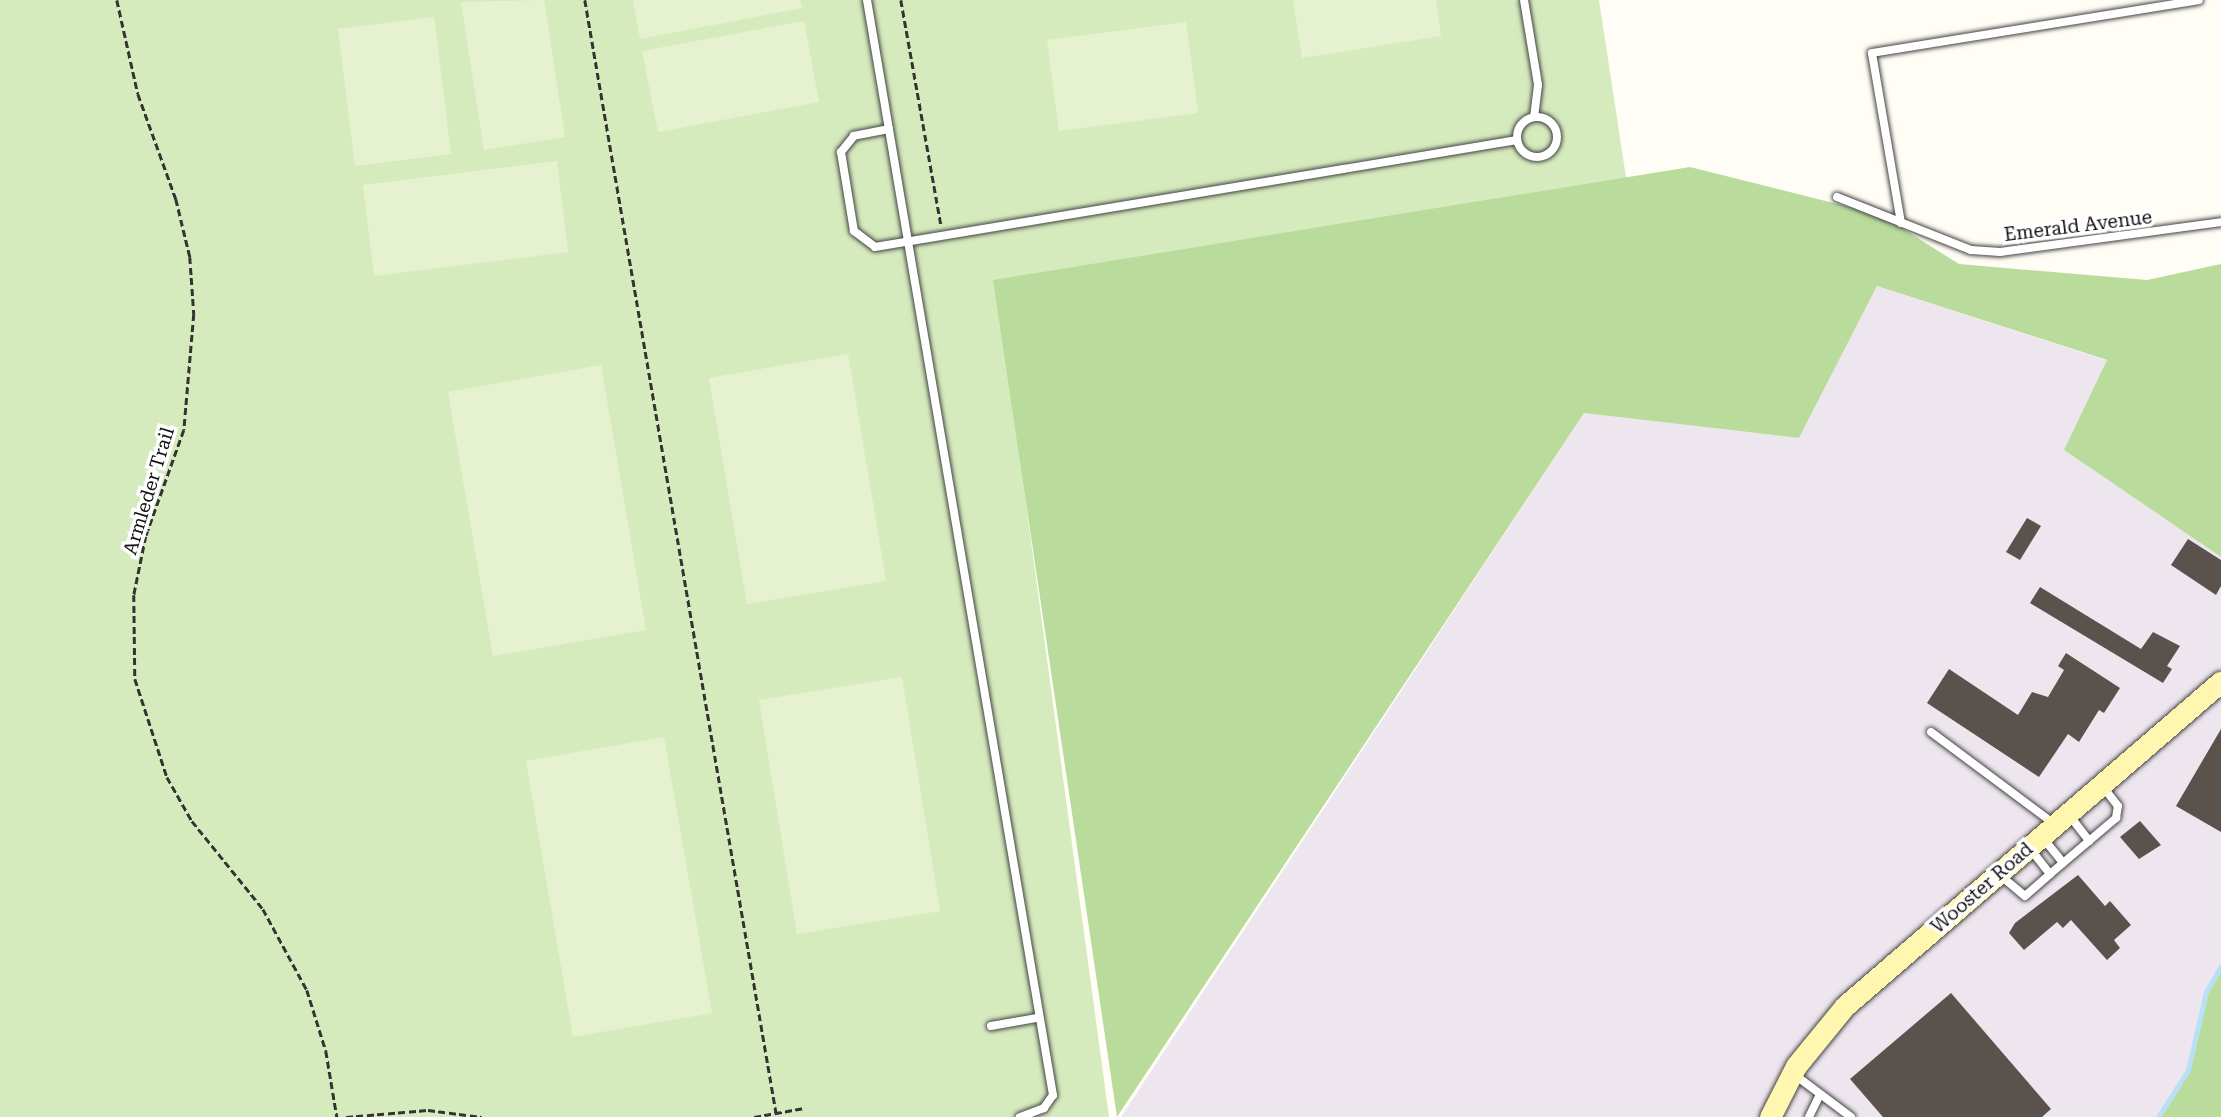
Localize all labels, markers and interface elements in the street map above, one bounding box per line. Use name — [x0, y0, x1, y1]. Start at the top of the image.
street label: Emerald Avenue — [2003, 206, 2153, 246]
street label: Armleder Trail — [119, 424, 179, 558]
street label: Wooster Road — [1926, 838, 2038, 938]

